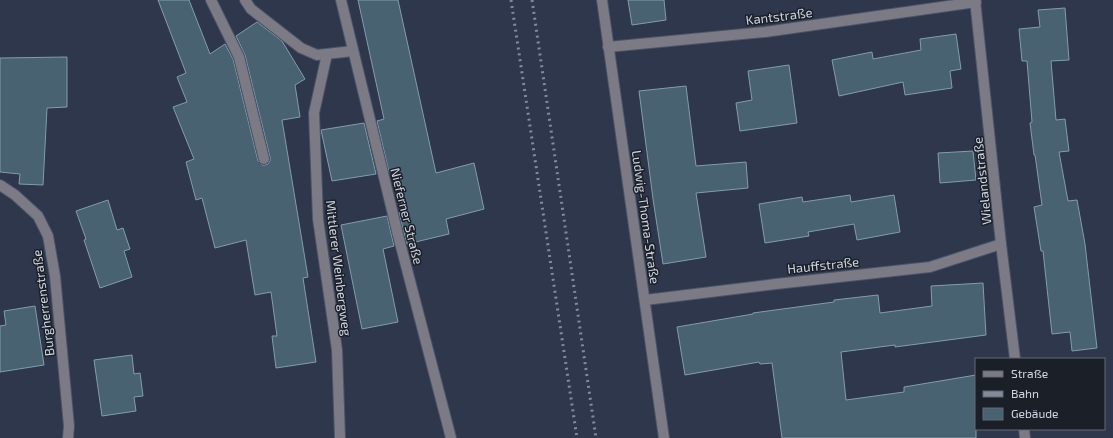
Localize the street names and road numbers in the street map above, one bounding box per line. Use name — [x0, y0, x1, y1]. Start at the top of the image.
street label: Kantstraße — [745, 4, 813, 28]
street label: Wielandstraße — [969, 136, 995, 226]
street label: Ludwig-Thoma-Straße — [629, 149, 663, 285]
street label: Nieferner Straße — [387, 166, 427, 266]
street label: Mittlerer Weinbergweg — [323, 199, 355, 337]
street label: Burgherrenstraße — [29, 249, 57, 357]
street label: Hauffstraße — [786, 253, 860, 277]

